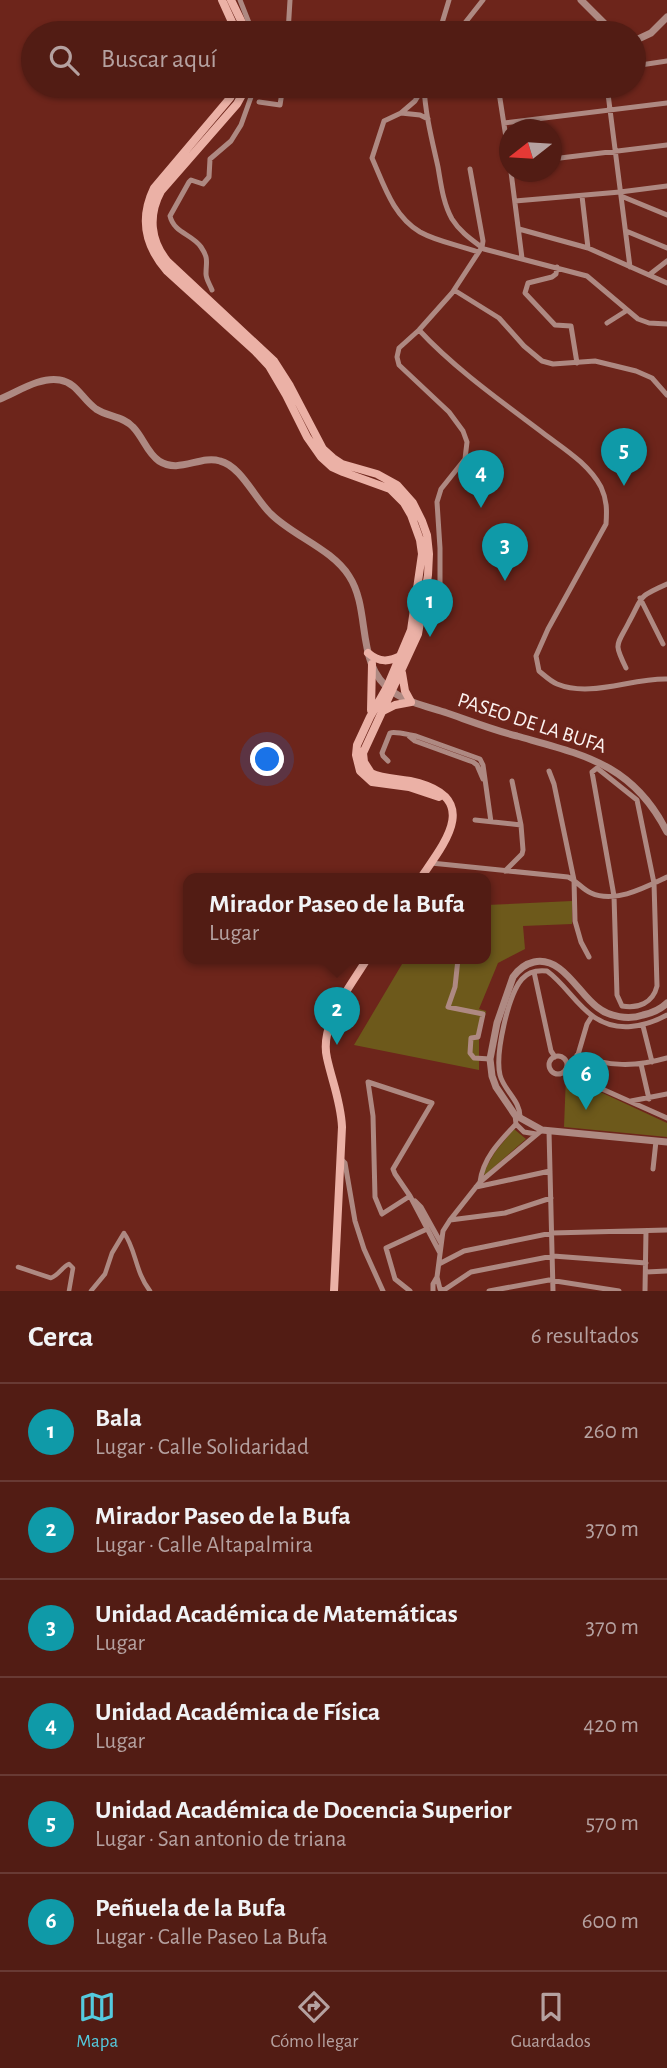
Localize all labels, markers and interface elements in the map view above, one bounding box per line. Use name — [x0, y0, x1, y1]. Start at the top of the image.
search box — [21, 21, 646, 98]
icon: search — [45, 41, 83, 79]
text: Buscar aquí — [101, 46, 217, 72]
north arrow — [499, 119, 562, 182]
pin: 5 — [601, 428, 647, 486]
pin: 4 — [458, 450, 504, 508]
pin: 3 — [482, 523, 528, 581]
pin: 1 — [407, 579, 453, 637]
street label: PASEO DE LA BUFA — [455, 689, 609, 757]
your location — [250, 742, 284, 776]
popup — [183, 873, 491, 964]
text: Mirador Paseo de la Bufa — [209, 891, 465, 917]
text: Lugar — [209, 922, 259, 945]
pin: 2 — [314, 987, 360, 1045]
pin: 6 — [563, 1052, 609, 1110]
text: Cerca — [28, 1322, 93, 1352]
text: 6 resultados — [531, 1325, 639, 1348]
text: Bala — [95, 1405, 142, 1431]
text: 1 — [47, 1420, 55, 1443]
text: 260 m — [583, 1420, 639, 1443]
text: Lugar · Calle Solidaridad — [95, 1436, 309, 1459]
text: Mirador Paseo de la Bufa — [95, 1503, 351, 1529]
text: 2 — [46, 1518, 56, 1541]
text: 370 m — [586, 1518, 639, 1541]
text: Lugar · Calle Altapalmira — [95, 1534, 313, 1557]
text: Unidad Académica de Matemáticas — [95, 1601, 458, 1627]
text: 3 — [46, 1616, 56, 1639]
text: 370 m — [586, 1616, 639, 1639]
text: Lugar — [95, 1632, 145, 1655]
text: Unidad Académica de Física — [95, 1699, 380, 1725]
text: 4 — [45, 1714, 57, 1737]
text: 420 m — [583, 1714, 639, 1737]
text: Lugar — [95, 1730, 145, 1753]
text: Unidad Académica de Docencia Superior — [95, 1797, 512, 1823]
text: 5 — [46, 1812, 56, 1835]
text: 570 m — [585, 1812, 639, 1835]
text: Lugar · San antonio de triana — [95, 1828, 347, 1851]
text: Peñuela de la Bufa — [95, 1895, 286, 1921]
text: 6 — [45, 1910, 57, 1933]
text: 600 m — [582, 1910, 639, 1933]
text: Lugar · Calle Paseo La Bufa — [95, 1926, 328, 1949]
tab: Mapa — [76, 1988, 118, 2053]
tab: Cómo llegar — [270, 1988, 358, 2053]
tab: Guardados — [511, 1988, 591, 2053]

